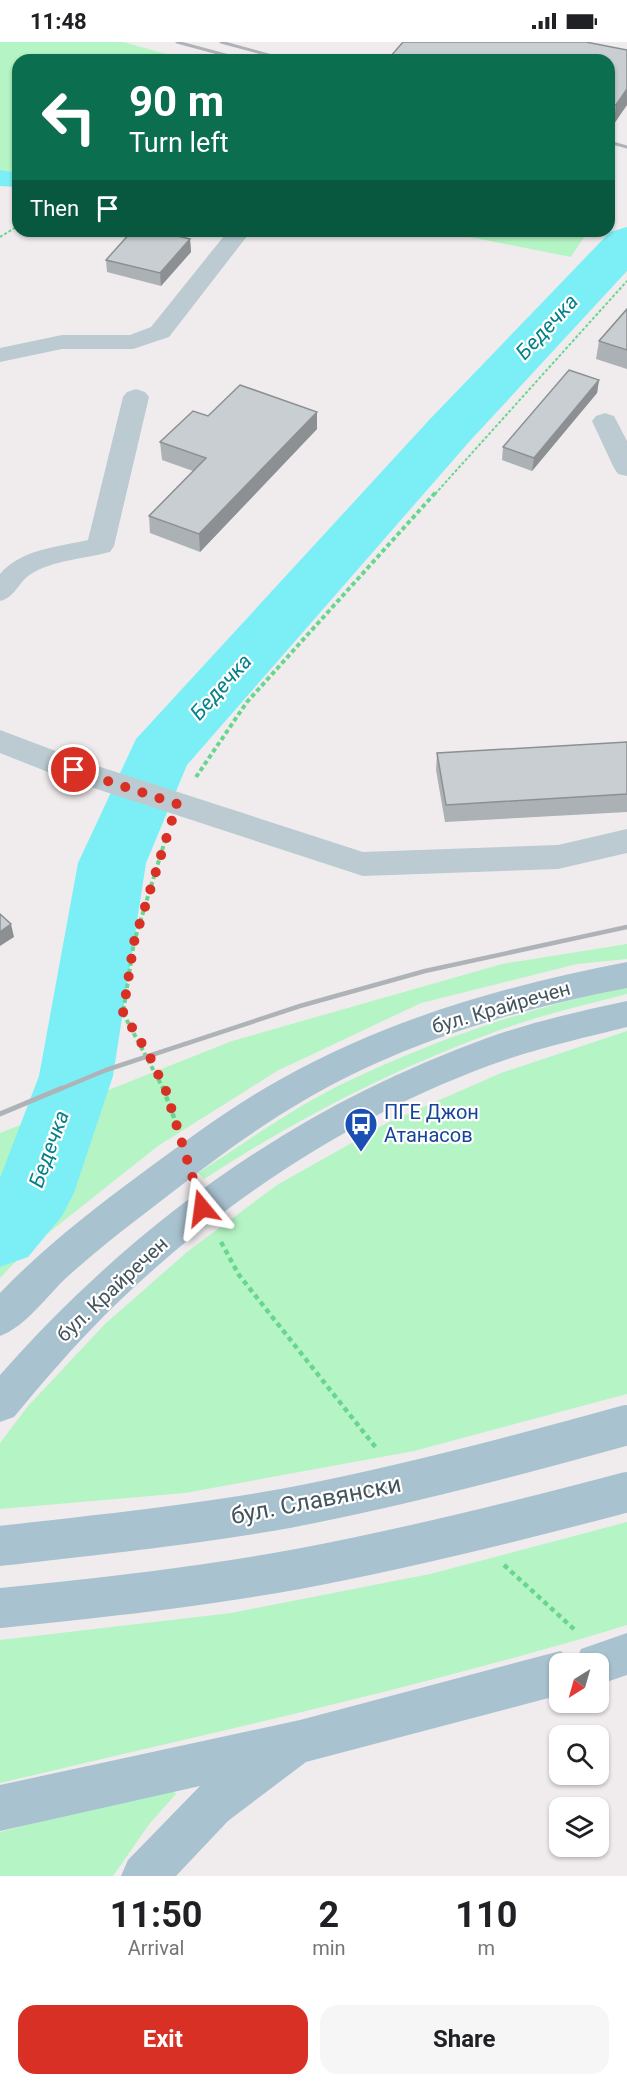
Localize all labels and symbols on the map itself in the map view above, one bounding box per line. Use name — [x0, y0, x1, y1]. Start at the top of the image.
water label: Бедечка — [511, 290, 583, 364]
water label: Бедечка — [185, 649, 257, 725]
pin — [48, 744, 99, 795]
street label: бул. Крайречен — [429, 976, 573, 1038]
place label: ПГЕ Джон Атанасов — [384, 1100, 479, 1147]
bus stop icon: ПГЕ Джон Атанасов — [343, 1106, 379, 1153]
water label: Бедечка — [24, 1107, 74, 1191]
position arrow — [170, 1176, 234, 1240]
street label: бул. Крайречен — [52, 1231, 172, 1347]
street label: бул. Славянски — [228, 1470, 404, 1530]
north arrow — [549, 1653, 609, 1713]

